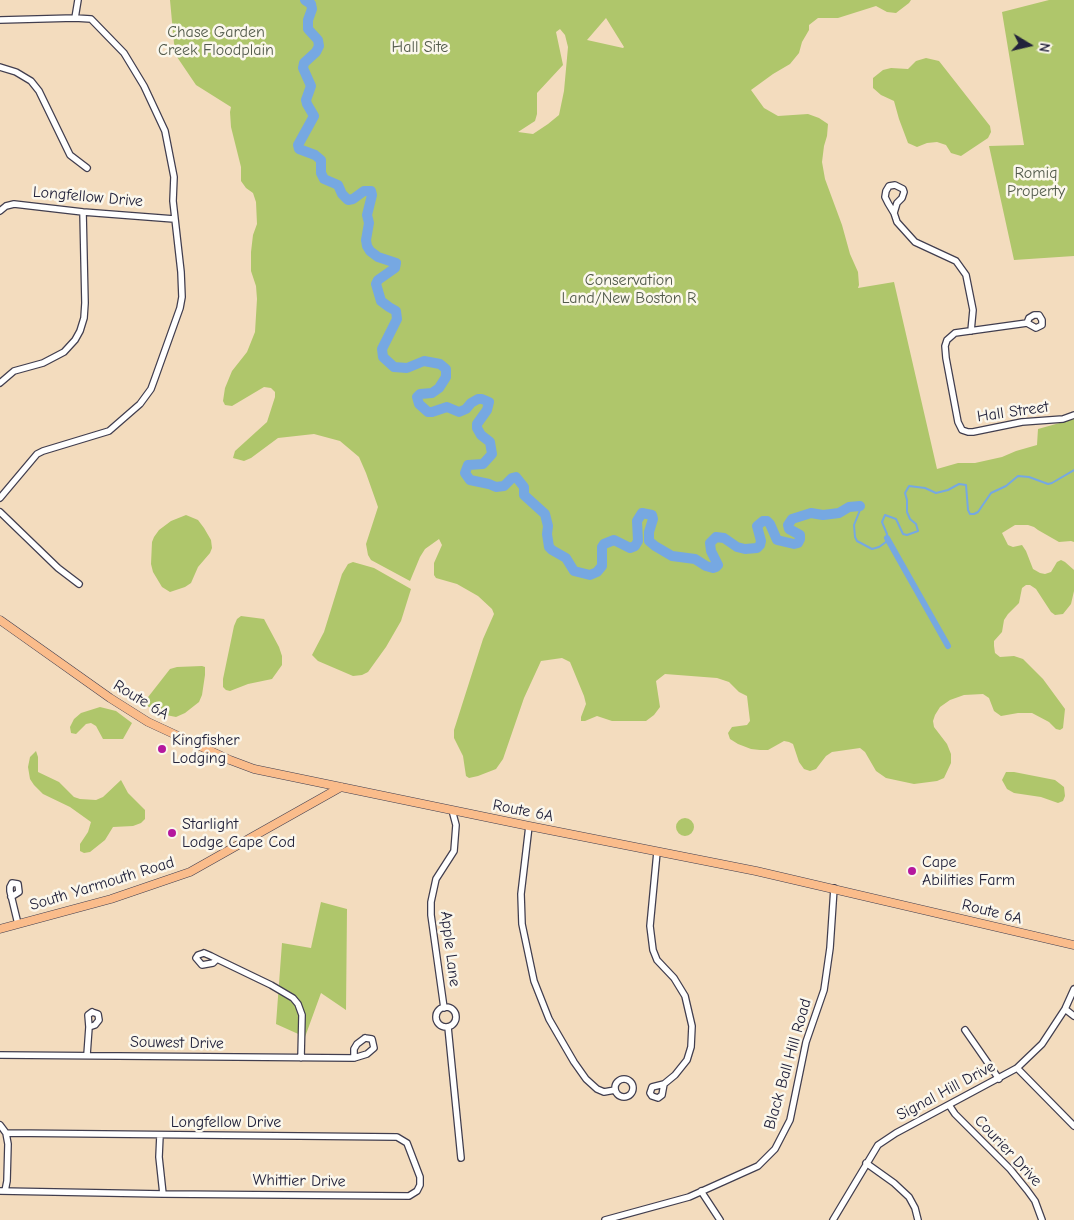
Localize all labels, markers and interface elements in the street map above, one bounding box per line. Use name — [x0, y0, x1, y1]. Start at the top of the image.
north arrow — [1004, 20, 1054, 70]
park label: Chase Garden Creek Floodplain — [158, 22, 274, 60]
park label: Hall Site — [392, 37, 448, 57]
text: N — [1035, 42, 1053, 53]
park label: Romiq Property — [1007, 163, 1065, 201]
street label: Longfellow Drive — [32, 183, 144, 211]
park label: Conservation Land/New Boston R — [562, 270, 696, 308]
street label: Hall Street — [976, 397, 1050, 427]
street label: Route 6A — [110, 676, 172, 724]
place label: Kingfisher Lodging — [172, 730, 240, 768]
marker: Kingfisher Lodging — [156, 743, 168, 755]
street label: Route 6A — [491, 796, 555, 826]
place label: Starlight Lodge Cape Cod — [182, 814, 295, 852]
marker: Starlight Lodge Cape Cod — [166, 827, 178, 839]
place label: Cape Abilities Farm — [922, 852, 1015, 890]
street label: South Yarmouth Road — [27, 853, 177, 915]
marker: Cape Abilities Farm — [906, 865, 918, 877]
street label: Route 6A — [960, 895, 1024, 929]
street label: Apple Lane — [436, 910, 464, 988]
street label: Black Ball Hill Road — [760, 996, 816, 1132]
street label: Souwest Drive — [130, 1033, 224, 1053]
street label: Signal Hill Drive — [893, 1057, 999, 1125]
street label: Courier Drive — [970, 1111, 1046, 1191]
street label: Longfellow Drive — [171, 1112, 281, 1132]
street label: Whittier Drive — [252, 1171, 346, 1191]

